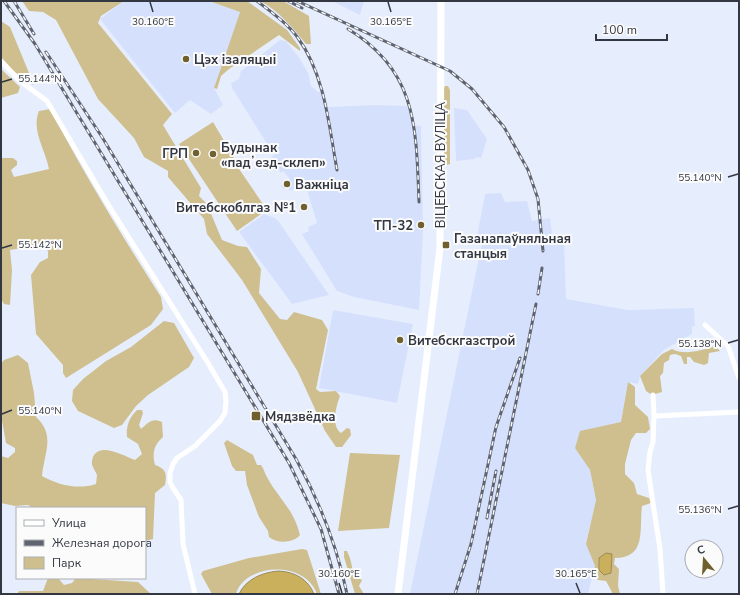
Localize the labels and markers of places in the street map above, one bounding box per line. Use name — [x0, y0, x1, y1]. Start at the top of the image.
place label: Цэх ізаляцыі — [194, 51, 276, 69]
marker: Цэх ізаляцыі — [181, 54, 191, 64]
place label: Будынак «падʼезд-склеп» — [221, 139, 326, 172]
place label: ГРП — [162, 145, 188, 163]
marker: ГРП — [191, 148, 201, 158]
marker: Будынак «падʼезд-склеп» — [208, 149, 218, 159]
place label: Важніца — [295, 176, 349, 194]
marker: Важніца — [282, 179, 292, 189]
place label: Витебскоблгаз №1 — [176, 199, 296, 217]
marker: Витебскоблгаз №1 — [299, 202, 309, 212]
place label: ТП-32 — [374, 217, 413, 235]
marker: ТП-32 — [416, 220, 426, 230]
place label: Газанапаўняльная станцыя — [454, 230, 571, 263]
marker: Газанапаўняльная станцыя — [441, 240, 451, 250]
place label: Витебскгазстрой — [408, 332, 515, 350]
marker: Витебскгазстрой — [395, 335, 405, 345]
place label: Мядзвёдка — [265, 408, 336, 426]
marker: Мядзвёдка — [250, 410, 262, 422]

